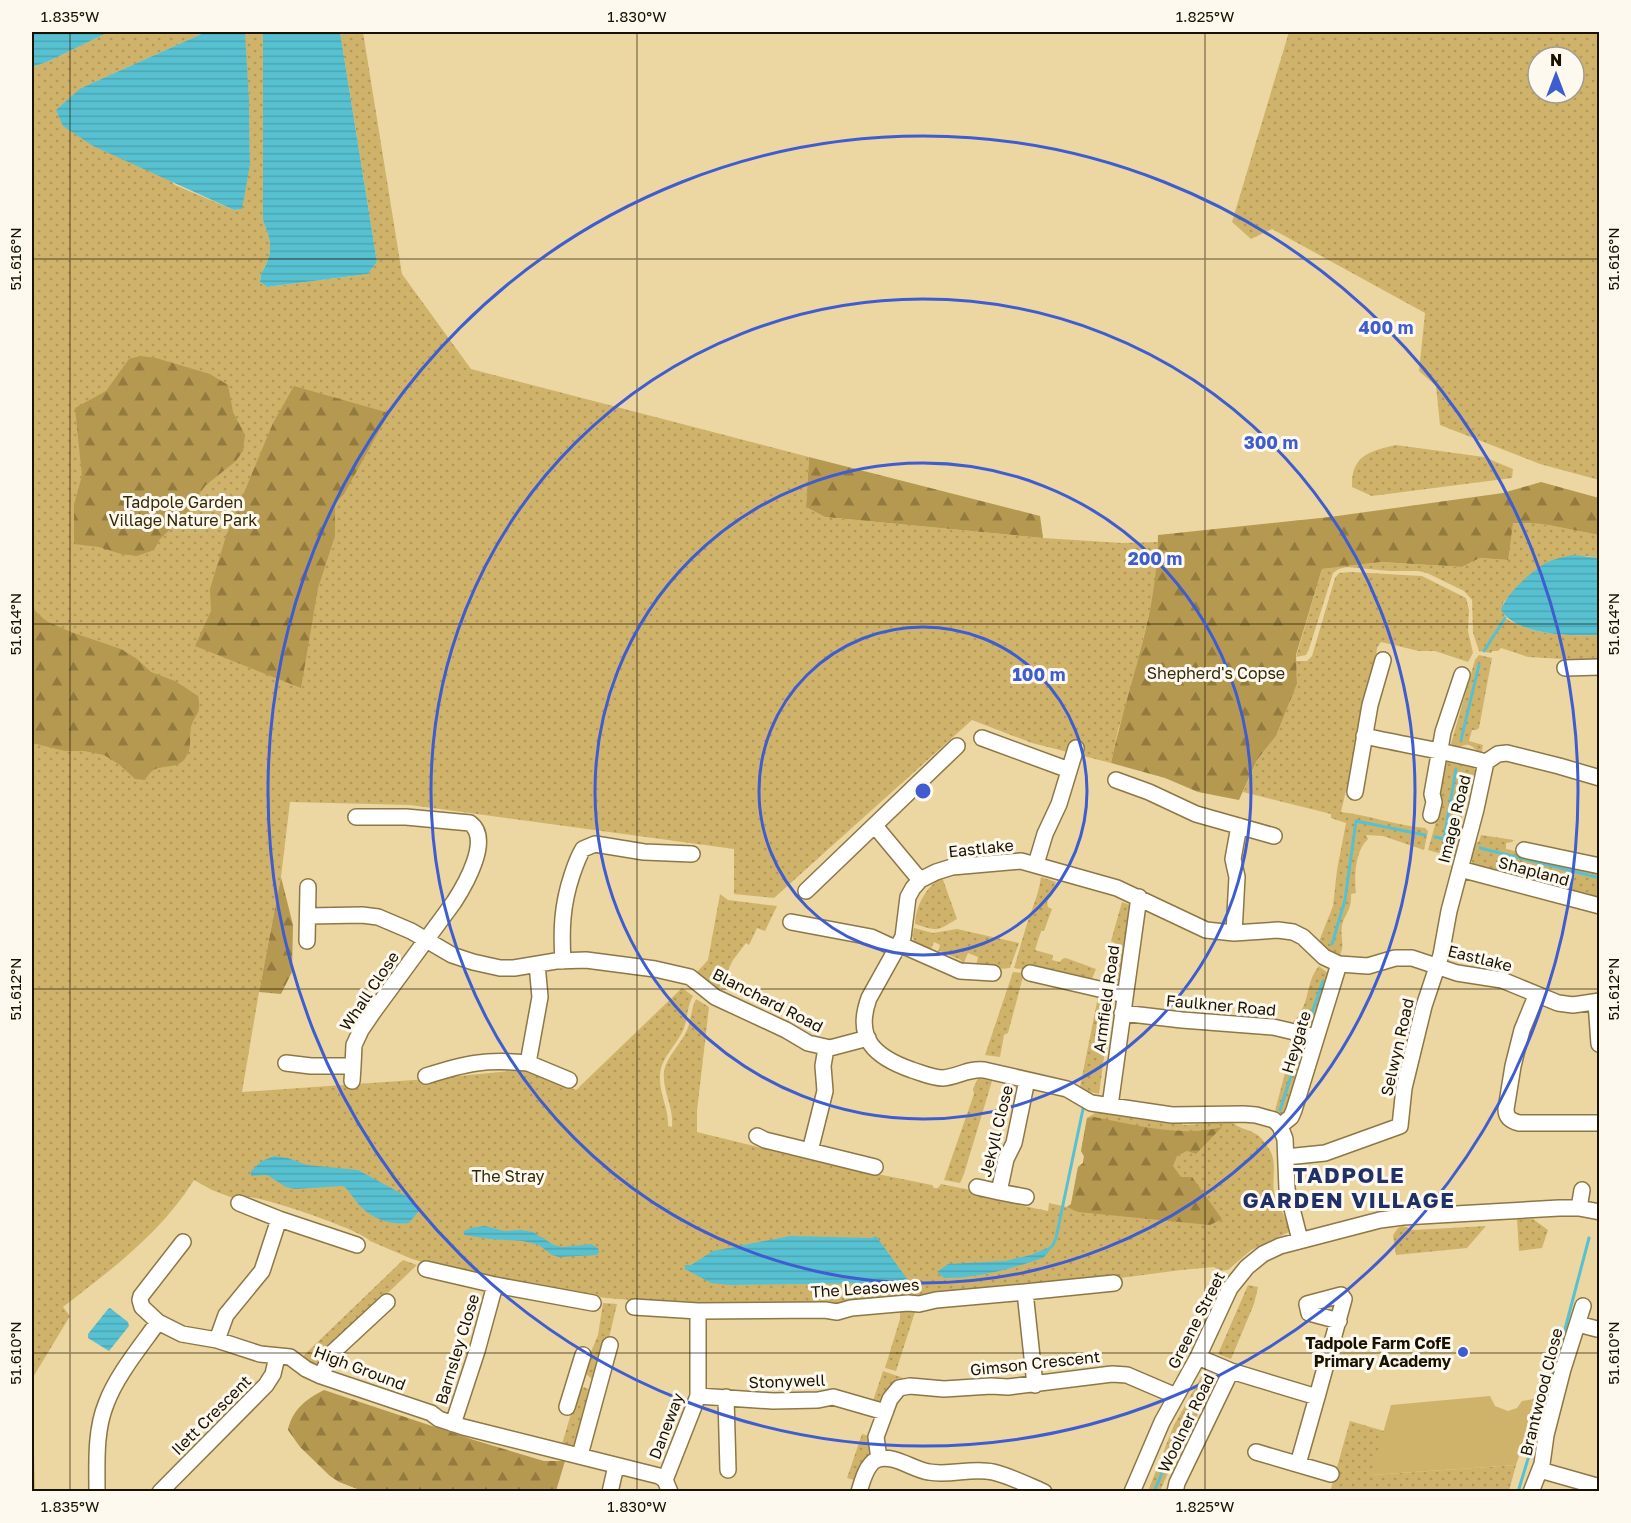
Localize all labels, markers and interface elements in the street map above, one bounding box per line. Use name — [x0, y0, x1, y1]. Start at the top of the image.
text: 1.835°W — [41, 7, 99, 25]
text: 1.830°W — [607, 7, 667, 25]
text: 1.825°W — [1176, 7, 1234, 25]
north arrow — [1526, 45, 1586, 105]
text: N — [1550, 50, 1562, 70]
text: 51.616°N — [6, 227, 24, 291]
text: 51.616°N — [1604, 227, 1622, 291]
text: 400 m — [1359, 316, 1413, 338]
text: 300 m — [1244, 431, 1298, 453]
park label: Tadpole Garden Village Nature Park — [109, 492, 257, 530]
text: 200 m — [1128, 547, 1182, 569]
text: 51.614°N — [6, 593, 24, 655]
text: 51.614°N — [1604, 593, 1622, 655]
text: 100 m — [1013, 663, 1065, 685]
park label: Shepherd's Copse — [1147, 663, 1285, 683]
street label: Image Road — [1433, 773, 1475, 865]
centre of rings — [913, 781, 933, 801]
street label: Eastlake — [947, 835, 1015, 861]
street label: Shapland — [1496, 852, 1572, 890]
street label: Eastlake — [1446, 940, 1514, 976]
street label: Armfield Road — [1089, 944, 1123, 1054]
street label: Whall Close — [335, 947, 403, 1035]
text: 51.612°N — [6, 958, 24, 1020]
text: 51.612°N — [1604, 958, 1622, 1020]
street label: Blanchard Road — [709, 964, 827, 1036]
street label: Faulkner Road — [1165, 990, 1277, 1020]
street label: Selwyn Road — [1376, 996, 1418, 1098]
street label: Heygate — [1277, 1008, 1315, 1076]
street label: Jekyll Close — [975, 1083, 1017, 1179]
district label: TADPOLE GARDEN VILLAGE — [1242, 1161, 1456, 1213]
park label: The Stray — [471, 1166, 545, 1186]
street label: Greene Street — [1163, 1268, 1229, 1372]
street label: The Leasowes — [810, 1274, 920, 1302]
street label: Barnsley Close — [431, 1291, 483, 1407]
text: 51.610°N — [6, 1321, 24, 1385]
text: 51.610°N — [1604, 1321, 1622, 1385]
street label: Brantwood Close — [1515, 1326, 1567, 1458]
place label: Tadpole Farm CofE Primary Academy — [1305, 1333, 1451, 1371]
street label: High Ground — [311, 1341, 409, 1395]
marker: Tadpole Farm CofE Primary Academy — [1456, 1345, 1470, 1359]
street label: Gimson Crescent — [969, 1346, 1101, 1380]
street label: Stonywell — [748, 1370, 826, 1392]
street label: Woolner Road — [1153, 1370, 1219, 1476]
street label: Ilett Crescent — [167, 1371, 255, 1459]
street label: Daneway — [644, 1390, 688, 1462]
text: 1.835°W — [41, 1497, 99, 1515]
text: 1.830°W — [607, 1497, 667, 1515]
text: 1.825°W — [1176, 1497, 1234, 1515]

